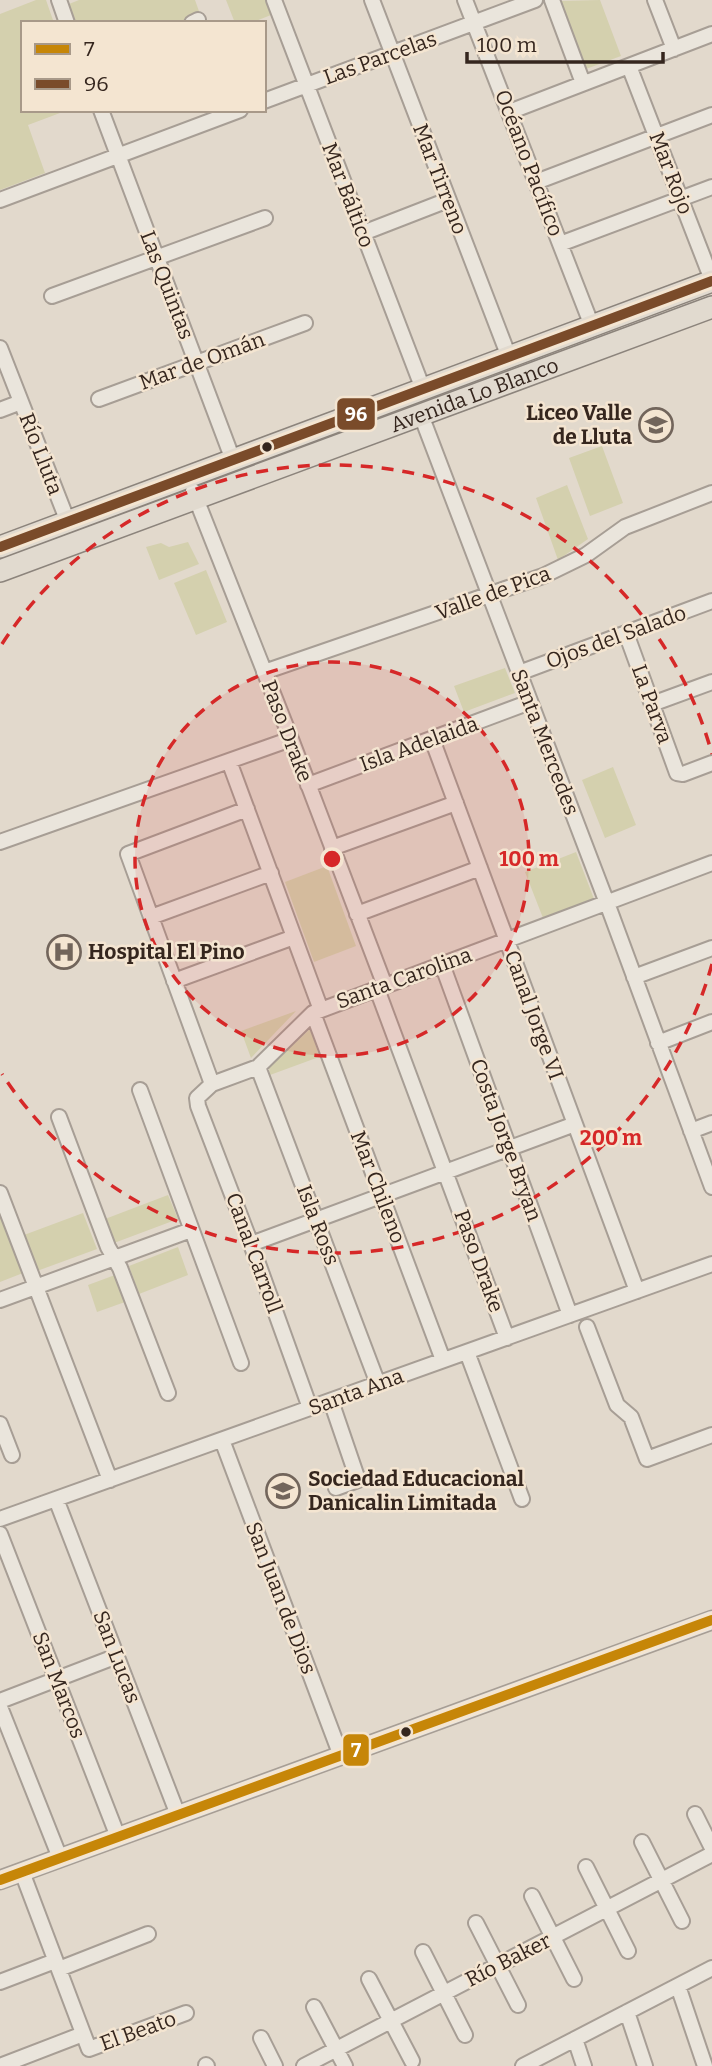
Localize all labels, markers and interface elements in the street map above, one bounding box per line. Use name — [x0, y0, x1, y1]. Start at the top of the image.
legend — [21, 21, 266, 112]
scale bar — [467, 21, 663, 65]
street label: Las Parcelas — [320, 26, 440, 90]
text: 100 m — [477, 32, 537, 58]
text: 7 — [84, 36, 95, 62]
text: 96 — [84, 71, 109, 97]
street label: Océano Pacífico — [489, 86, 569, 240]
street label: Mar Tirreno — [407, 120, 473, 238]
street label: Mar Rojo — [643, 128, 699, 218]
street label: Mar Báltico — [316, 139, 380, 251]
street label: Las Quintas — [134, 227, 200, 343]
street label: Mar de Omán — [136, 326, 268, 396]
street label: Avenida Lo Blanco — [387, 352, 562, 438]
line badge: 96 — [336, 397, 376, 431]
place label: Liceo Valle de Lluta — [526, 400, 632, 450]
text: 96 — [345, 403, 367, 426]
school or university icon: Liceo Valle de Lluta — [637, 406, 675, 444]
street label: Río Lluta — [14, 409, 69, 499]
unlabelled marker — [260, 440, 274, 454]
street label: Valle de Pica — [432, 560, 555, 626]
street label: Ojos del Salado — [542, 600, 690, 674]
street label: La Parva — [626, 661, 678, 747]
street label: Santa Mercedes — [505, 665, 585, 819]
street label: Paso Drake — [256, 676, 318, 786]
street label: Isla Adelaida — [356, 710, 482, 777]
text: 100 m — [499, 846, 559, 872]
centre of rings — [320, 847, 344, 871]
hospital icon: Hospital El Pino — [45, 933, 83, 971]
place label: Hospital El Pino — [88, 939, 245, 965]
street label: Santa Carolina — [333, 941, 476, 1015]
street label: Canal Jorge VI — [499, 947, 569, 1083]
street label: Costa Jorge Bryan — [465, 1055, 547, 1225]
text: 200 m — [580, 1125, 642, 1151]
street label: Mar Chileno — [345, 1127, 411, 1247]
street label: Isla Ross — [291, 1181, 345, 1269]
street label: Canal Carroll — [220, 1189, 288, 1317]
street label: Paso Drake — [448, 1206, 510, 1316]
street label: Santa Ana — [305, 1363, 408, 1421]
place label: Sociedad Educacional Danicalin Limitada — [308, 1466, 525, 1516]
school or university icon: Sociedad Educacional Danicalin Limitada — [264, 1472, 302, 1510]
street label: San Juan de Dios — [240, 1518, 322, 1678]
street label: San Lucas — [87, 1607, 147, 1707]
street label: San Marcos — [27, 1628, 91, 1742]
unlabelled marker — [399, 1725, 413, 1739]
line badge: 7 — [342, 1733, 370, 1767]
text: 7 — [351, 1739, 361, 1762]
street label: Río Baker — [461, 1927, 555, 1993]
street label: El Beato — [96, 2005, 180, 2057]

